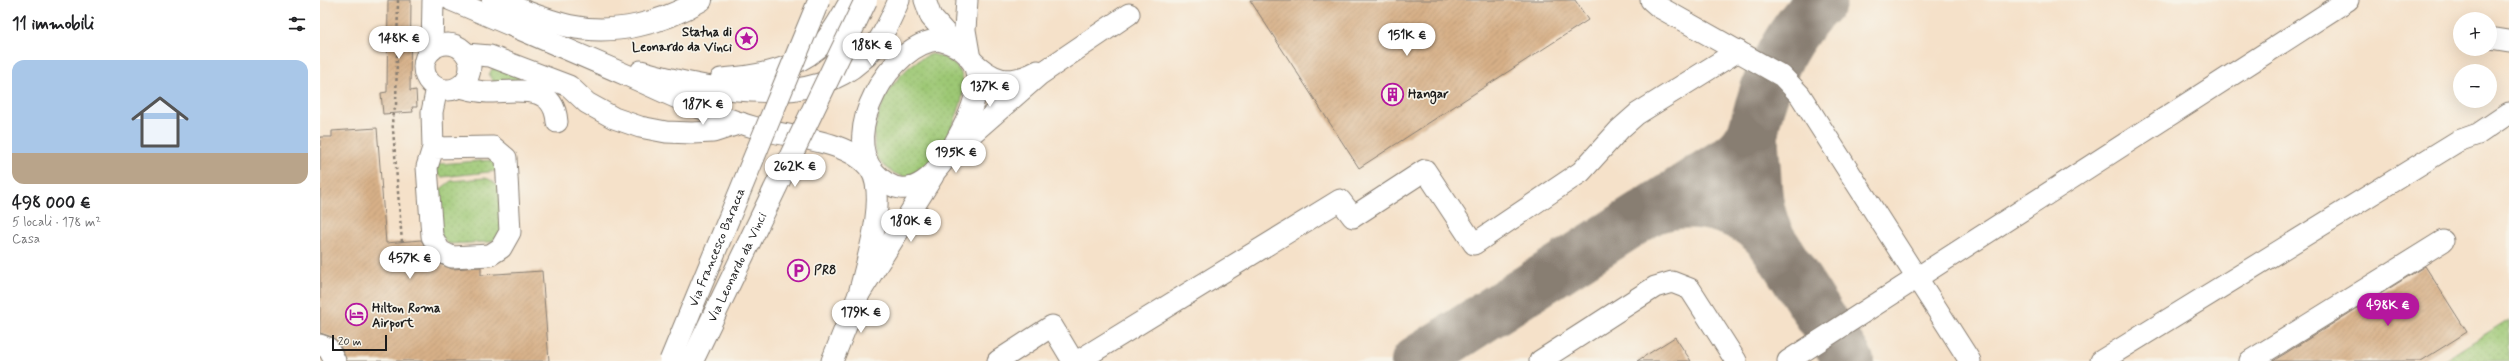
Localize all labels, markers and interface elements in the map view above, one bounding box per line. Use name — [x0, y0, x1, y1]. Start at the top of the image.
map controls — [2453, 12, 2497, 108]
button: + — [2453, 12, 2497, 56]
text: 11 immobili — [12, 13, 94, 35]
icon: filters — [286, 13, 308, 35]
pin: 151K € — [1374, 23, 1440, 57]
place label: Statua di Leonardo da Vinci — [632, 24, 732, 56]
pin: 148K € — [366, 26, 432, 60]
place icon: Statua di Leonardo da Vinci — [734, 26, 760, 52]
text: 151K € — [1387, 27, 1427, 44]
text: 148K € — [378, 30, 420, 47]
pin: 188K € — [839, 33, 905, 67]
text: 188K € — [851, 37, 893, 54]
button: − — [2453, 64, 2497, 108]
pin: 137K € — [957, 74, 1023, 108]
text: 137K € — [970, 78, 1010, 95]
building icon: Hangar — [1379, 81, 1405, 107]
icon: home — [124, 86, 196, 158]
place label: Hangar — [1408, 86, 1449, 105]
pin: 187K € — [670, 92, 736, 126]
text: 187K € — [682, 96, 724, 113]
pin: 195K € — [923, 140, 989, 174]
text: 195K € — [935, 144, 977, 161]
pin: 262K € — [762, 154, 828, 188]
text: 262K € — [774, 158, 816, 175]
street label: Via Francesco Baracca — [685, 185, 749, 309]
text: 498 000 € — [12, 192, 91, 214]
pin: 180K € — [878, 209, 944, 243]
street label: Via Leonardo da Vinci — [703, 210, 771, 325]
text: 180K € — [890, 213, 932, 230]
text: 5 locali · 178 m² — [12, 214, 101, 231]
text: Casa — [12, 231, 40, 248]
pin: 457K € — [377, 246, 443, 280]
text: 457K € — [389, 250, 431, 267]
parking icon: PR8 — [785, 257, 811, 283]
place label: PR8 — [814, 262, 836, 279]
pin: 498K € — [2355, 293, 2421, 327]
text: 498K € — [2366, 297, 2410, 314]
place label: Hilton Roma Airport — [372, 300, 441, 332]
pin: 179K € — [828, 300, 894, 334]
hotel icon: Hilton Roma Airport — [344, 302, 370, 328]
text: 179K € — [841, 304, 881, 321]
scale bar — [332, 333, 387, 352]
text: 20 m — [338, 335, 361, 349]

